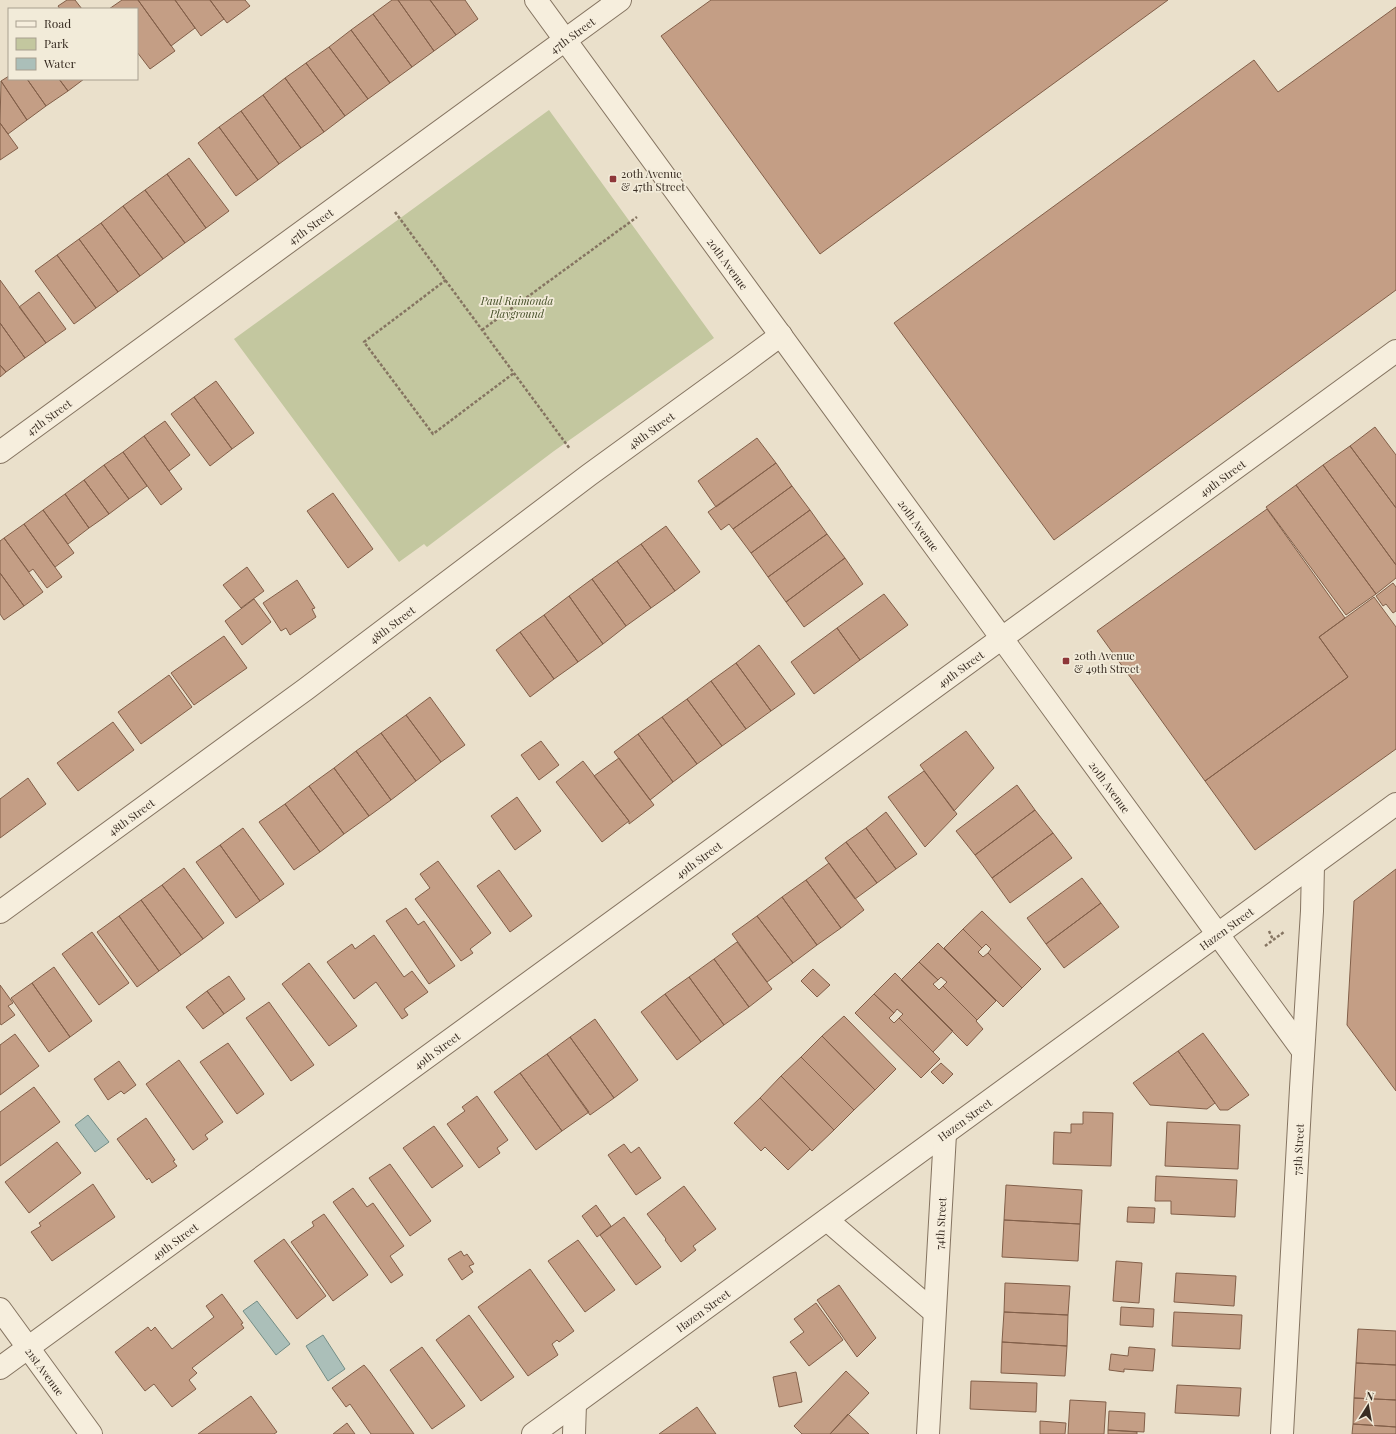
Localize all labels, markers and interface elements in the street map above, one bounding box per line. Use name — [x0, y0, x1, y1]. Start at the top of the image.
legend — [8, 8, 138, 80]
street label: 47th Street — [546, 13, 598, 56]
text: Road — [44, 15, 71, 31]
text: Park — [44, 35, 69, 51]
text: Water — [43, 55, 77, 71]
place label: 20th Avenue & 47th Street — [621, 166, 685, 194]
marker: 20th Avenue & 47th Street — [608, 174, 618, 184]
street label: 47th Street — [285, 204, 336, 247]
street label: 20th Avenue — [704, 234, 752, 293]
park label: Paul Raimonda Playground — [480, 293, 553, 321]
street label: 47th Street — [23, 395, 74, 438]
street label: 48th Street — [625, 408, 677, 452]
street label: 49th Street — [1196, 456, 1248, 500]
street label: 20th Avenue — [895, 496, 943, 554]
street label: 48th Street — [366, 602, 418, 646]
street label: 49th Street — [934, 647, 986, 690]
place label: 20th Avenue & 49th Street — [1074, 648, 1139, 676]
marker: 20th Avenue & 49th Street — [1061, 656, 1071, 666]
street label: 20th Avenue — [1086, 758, 1134, 816]
street label: 48th Street — [105, 795, 157, 839]
street label: 49th Street — [672, 837, 725, 881]
street label: Hazen Street — [1196, 903, 1256, 953]
street label: 49th Street — [410, 1028, 463, 1072]
street label: Hazen Street — [934, 1094, 994, 1144]
street label: 75th Street — [1289, 1123, 1307, 1176]
street label: 74th Street — [931, 1197, 949, 1250]
street label: 49th Street — [148, 1219, 201, 1263]
street label: Hazen Street — [673, 1285, 733, 1335]
street label: 21st Avenue — [23, 1344, 68, 1399]
north arrow — [1348, 1386, 1388, 1426]
text: N — [1365, 1388, 1375, 1404]

